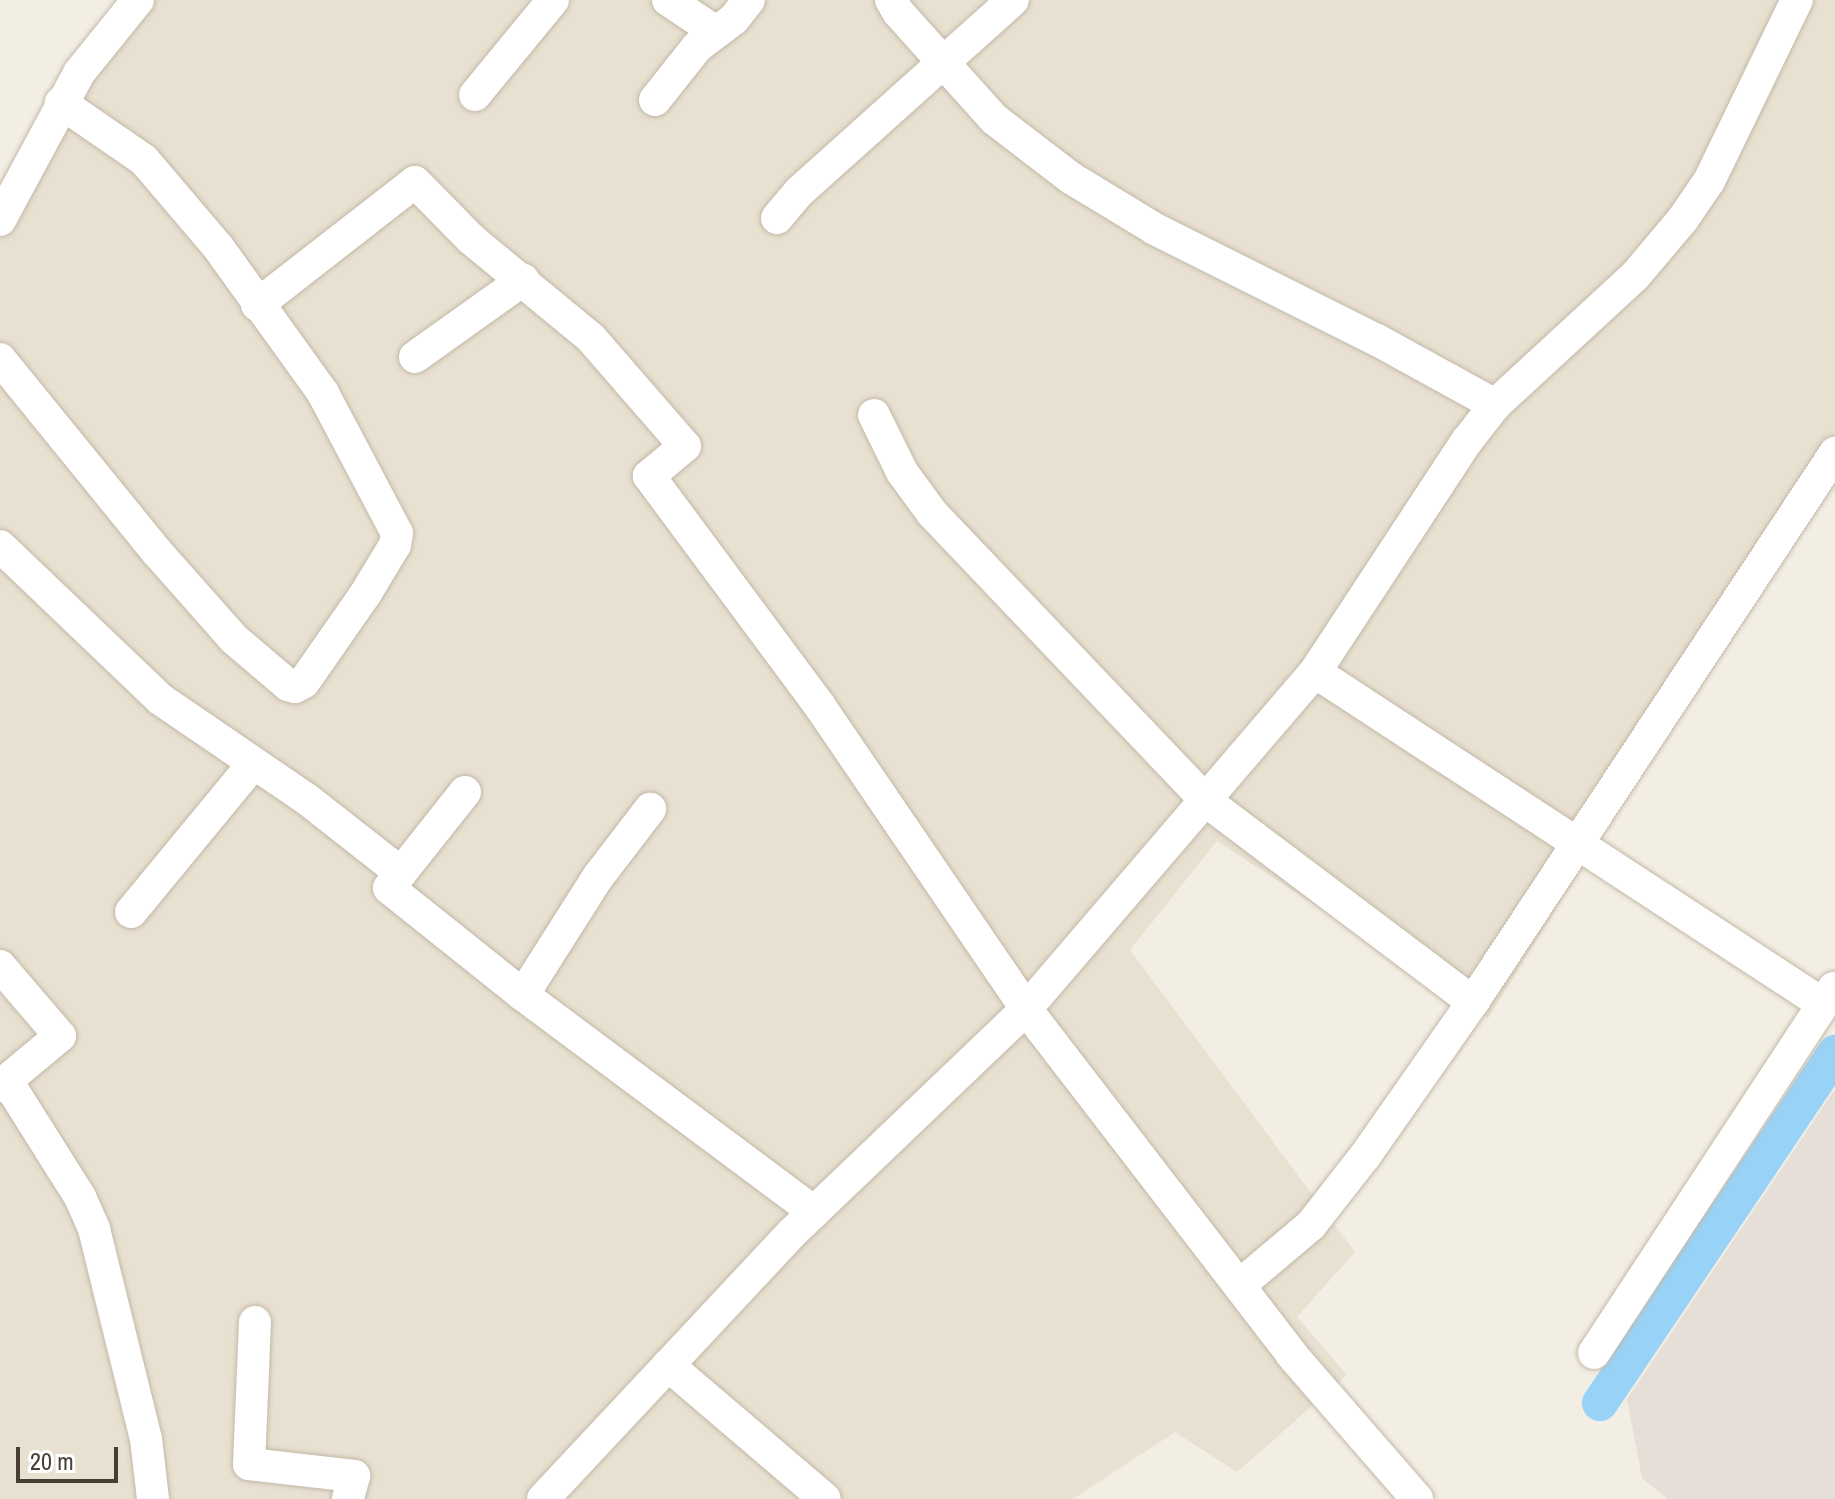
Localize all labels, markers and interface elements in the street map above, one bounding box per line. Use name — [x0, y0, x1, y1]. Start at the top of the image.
scale bar — [20, 1431, 122, 1481]
text: 20 m — [30, 1445, 74, 1477]

